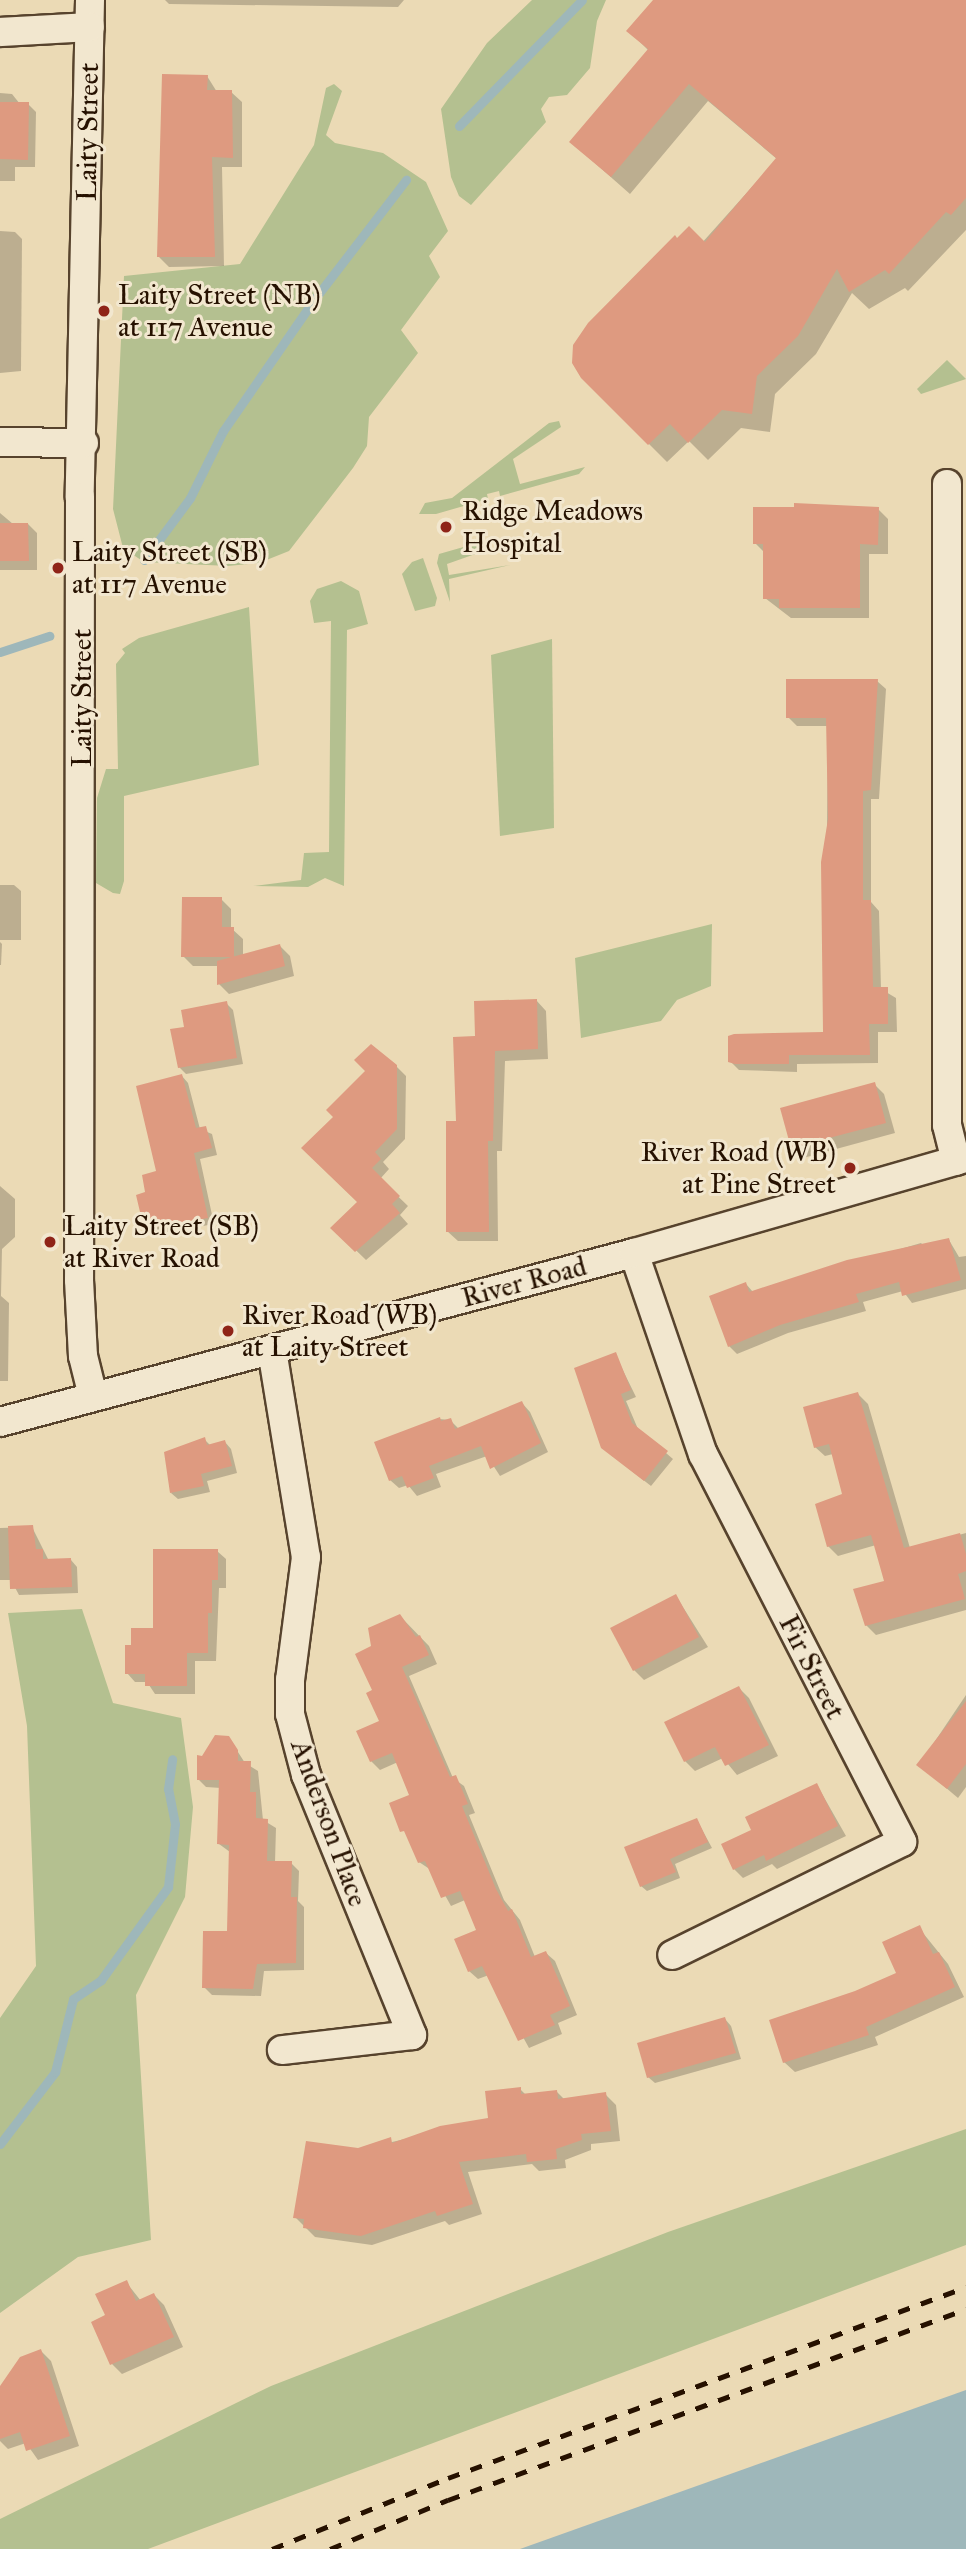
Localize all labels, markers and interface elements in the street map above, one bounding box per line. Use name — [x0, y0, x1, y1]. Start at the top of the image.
street label: Laity Street — [70, 62, 106, 202]
place label: Laity Street (NB) at 117 Avenue — [118, 278, 321, 344]
marker: Laity Street (NB) at 117 Avenue — [96, 303, 112, 319]
place label: Ridge Meadows Hospital — [462, 494, 643, 560]
marker: Ridge Meadows Hospital — [436, 517, 456, 537]
place label: Laity Street (SB) at 117 Avenue — [72, 535, 267, 601]
marker: Laity Street (SB) at 117 Avenue — [50, 560, 66, 576]
street label: Laity Street — [65, 629, 99, 767]
place label: River Road (WB) at Pine Street — [641, 1135, 836, 1201]
marker: River Road (WB) at Pine Street — [842, 1160, 858, 1176]
place label: Laity Street (SB) at River Road — [64, 1209, 259, 1275]
marker: Laity Street (SB) at River Road — [42, 1234, 58, 1250]
street label: River Road — [458, 1249, 590, 1315]
place label: River Road (WB) at Laity Street — [242, 1298, 437, 1364]
marker: River Road (WB) at Laity Street — [220, 1323, 236, 1339]
street label: Fir Street — [772, 1609, 852, 1725]
street label: Anderson Place — [283, 1735, 375, 1911]

